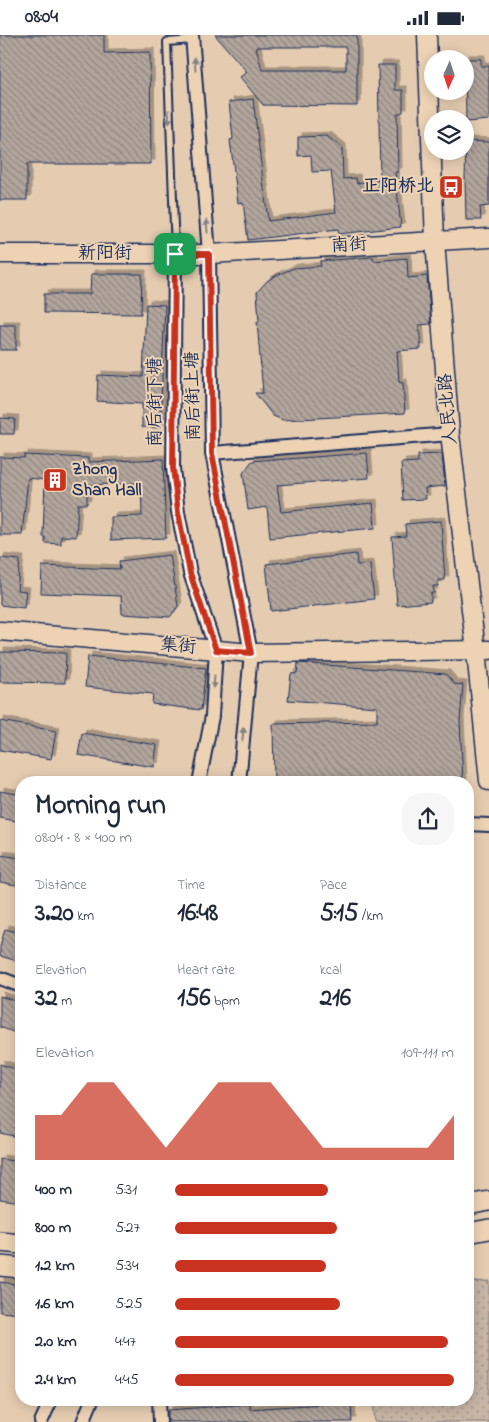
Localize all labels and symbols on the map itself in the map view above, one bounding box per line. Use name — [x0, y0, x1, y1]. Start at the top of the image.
north arrow — [424, 50, 474, 100]
one-way arrow — [190, 55, 198, 71]
one-way arrow — [166, 109, 174, 125]
place label: 正阳桥北 — [362, 174, 434, 200]
bus stop icon: 正阳桥北 — [438, 174, 464, 200]
one-way arrow — [203, 217, 211, 233]
street label: 南街 — [330, 232, 368, 260]
pin — [154, 233, 196, 275]
street label: 新阳街 — [78, 241, 132, 267]
street label: 南后街上塘 — [180, 351, 208, 441]
street label: 南后街下塘 — [143, 357, 169, 447]
street label: 人民北路 — [433, 372, 465, 446]
place label: Zhong Shan Hall — [72, 457, 141, 504]
building icon: Zhong Shan Hall — [42, 467, 68, 493]
street label: 集街 — [159, 632, 197, 662]
one-way arrow — [210, 675, 218, 691]
one-way arrow — [239, 726, 247, 742]

